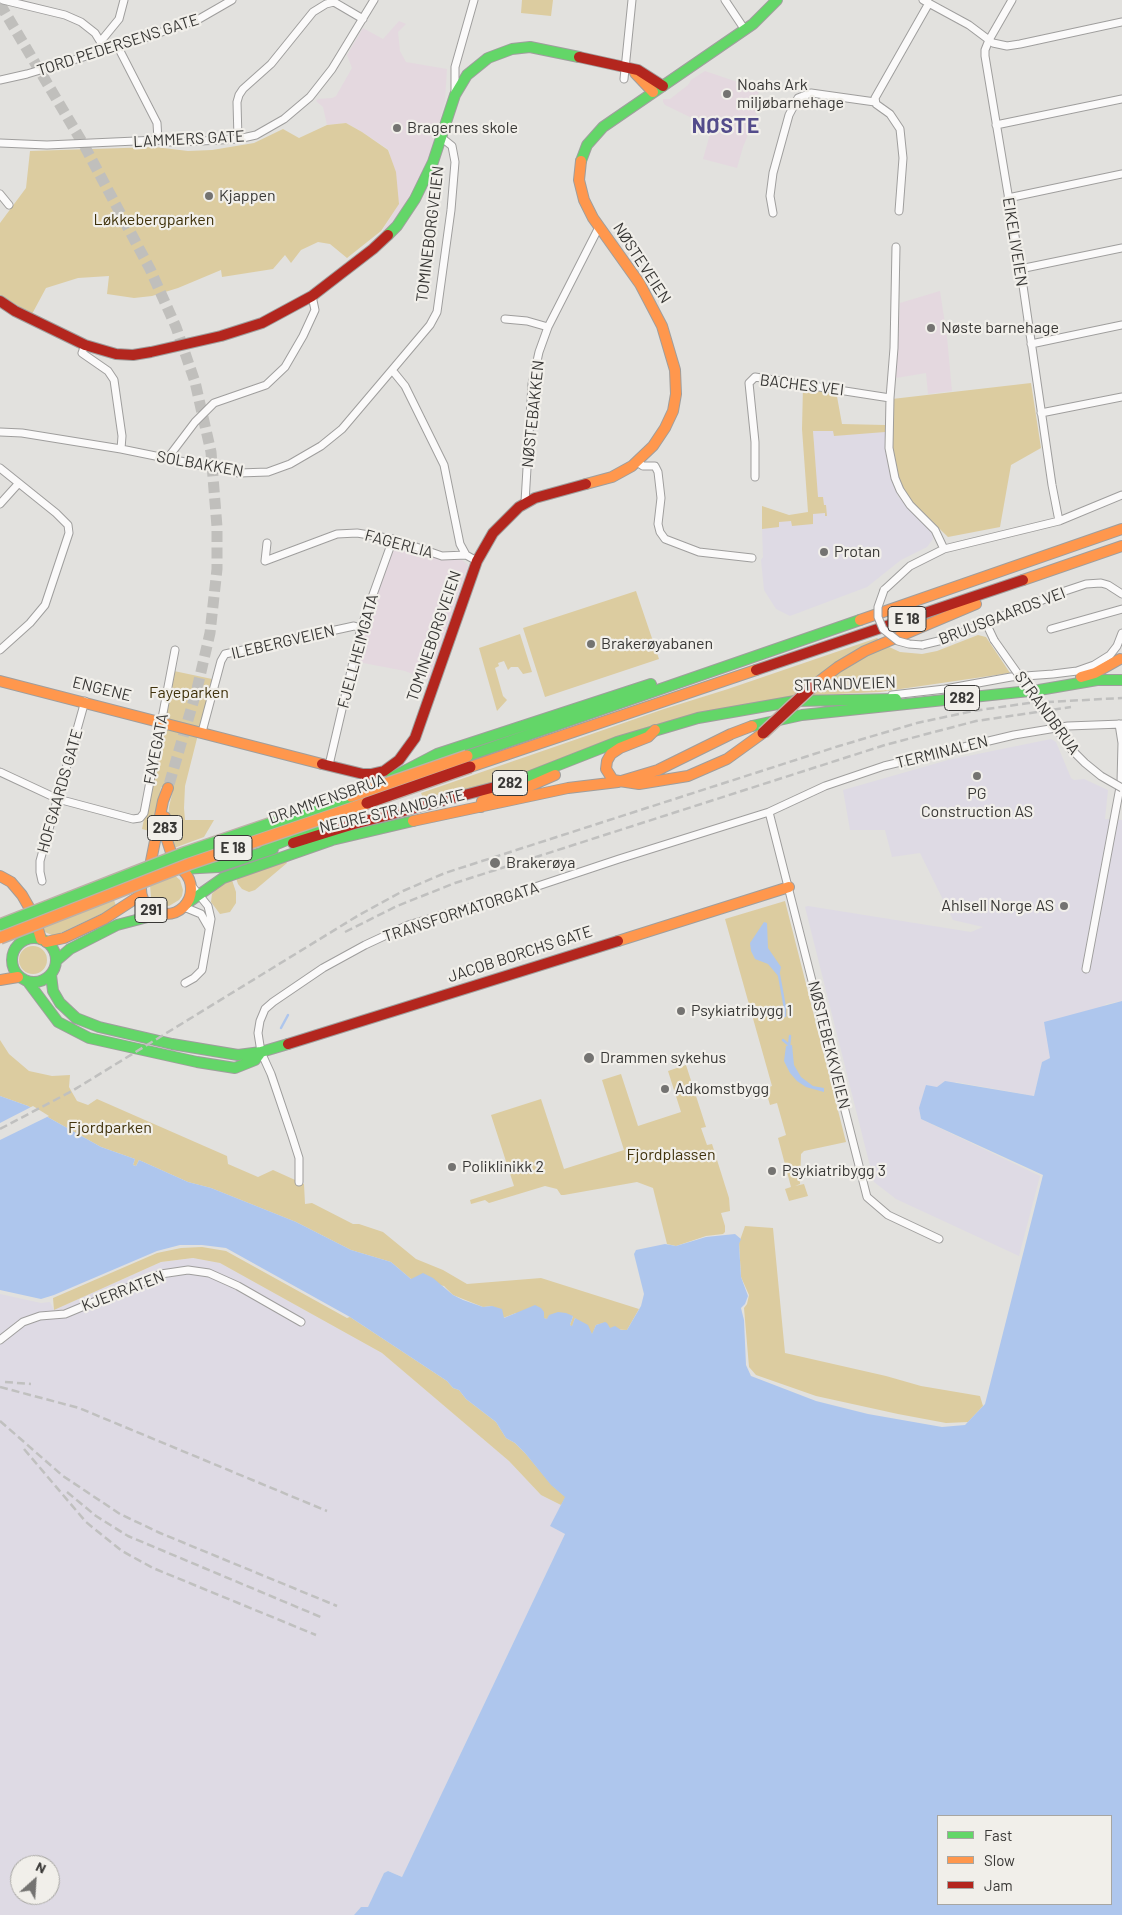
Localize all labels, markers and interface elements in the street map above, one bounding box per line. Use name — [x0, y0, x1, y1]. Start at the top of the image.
street label: TORD PEDERSENS GATE — [35, 10, 201, 80]
place label: Noahs Ark miljøbarnehage — [737, 75, 844, 113]
marker: Noahs Ark miljøbarnehage — [721, 88, 733, 100]
district label: NØSTE — [691, 113, 761, 139]
place label: Bragernes skole — [407, 118, 518, 138]
marker: Bragernes skole — [391, 122, 403, 134]
street label: LAMMERS GATE — [133, 126, 245, 152]
street label: TOMINEBORGVEIEN — [412, 165, 448, 303]
place label: Kjappen — [219, 186, 276, 206]
marker: Kjappen — [203, 190, 215, 202]
street label: EIKELIVEIEN — [998, 196, 1032, 288]
park label: Løkkebergparken — [94, 210, 214, 230]
street label: NØSTEVEIEN — [609, 219, 675, 307]
place label: Nøste barnehage — [941, 318, 1059, 338]
marker: Nøste barnehage — [925, 322, 937, 334]
street label: NØSTEBAKKEN — [518, 359, 548, 469]
street label: BACHES VEI — [759, 370, 845, 400]
street label: SOLBAKKEN — [155, 447, 245, 481]
street label: FAGERLIA — [363, 526, 435, 562]
place label: Protan — [834, 542, 880, 562]
marker: Protan — [818, 546, 830, 558]
street label: TOMINEBORGVEIEN — [403, 568, 465, 704]
street label: BRUUSGAARDS VEI — [936, 583, 1068, 649]
street label: FJELLHEIMGATA — [333, 592, 383, 710]
road number: E 18 — [888, 606, 926, 632]
street label: ILEBERGVEIEN — [229, 621, 337, 663]
place label: Brakerøyabanen — [601, 634, 713, 654]
marker: Brakerøyabanen — [585, 638, 597, 650]
street label: STRANDBRUA — [1010, 668, 1084, 758]
street label: ENGENE — [70, 672, 134, 706]
street label: STRANDVEIEN — [794, 673, 896, 695]
park label: Fayeparken — [149, 683, 229, 703]
road number: 282 — [944, 686, 980, 710]
street label: FAYEGATA — [140, 712, 172, 786]
street label: HOFGAARDS GATE — [33, 727, 87, 855]
street label: TERMINALEN — [894, 731, 990, 773]
street label: DRAMMENSBRUA — [266, 770, 388, 828]
road number: 282 — [492, 770, 528, 796]
marker: PG Construction AS — [971, 770, 983, 782]
place label: PG Construction AS — [921, 784, 1033, 822]
street label: NEDRE STRANDGATE — [317, 785, 467, 837]
road number: 283 — [148, 816, 182, 840]
road number: E 18 — [214, 836, 252, 860]
place label: Brakerøya — [506, 853, 575, 873]
marker: Brakerøya — [488, 856, 502, 870]
street label: TRANSFORMATORGATA — [381, 878, 541, 946]
place label: Ahlsell Norge AS — [941, 896, 1054, 916]
road number: 291 — [135, 898, 167, 922]
marker: Ahlsell Norge AS — [1058, 900, 1070, 912]
street label: JACOB BORCHS GATE — [445, 922, 595, 986]
street label: NØSTEBEKKVEIEN — [804, 979, 854, 1111]
place label: Psykiatribygg 1 — [691, 1001, 792, 1021]
marker: Psykiatribygg 1 — [675, 1005, 687, 1017]
place label: Drammen sykehus — [600, 1048, 726, 1068]
marker: Drammen sykehus — [582, 1051, 596, 1065]
place label: Adkomstbygg — [675, 1079, 769, 1099]
marker: Adkomstbygg — [659, 1083, 671, 1095]
park label: Fjordparken — [68, 1118, 152, 1138]
park label: Fjordplassen — [626, 1145, 716, 1165]
place label: Poliklinikk 2 — [462, 1157, 544, 1177]
marker: Poliklinikk 2 — [446, 1161, 458, 1173]
place label: Psykiatribygg 3 — [782, 1161, 886, 1181]
marker: Psykiatribygg 3 — [766, 1165, 778, 1177]
street label: KJERRATEN — [79, 1266, 167, 1316]
legend — [937, 1815, 1112, 1905]
text: Fast — [984, 1826, 1012, 1844]
text: Slow — [984, 1851, 1015, 1869]
north arrow — [10, 1855, 60, 1905]
text: N — [33, 1857, 49, 1877]
text: Jam — [984, 1876, 1013, 1894]

